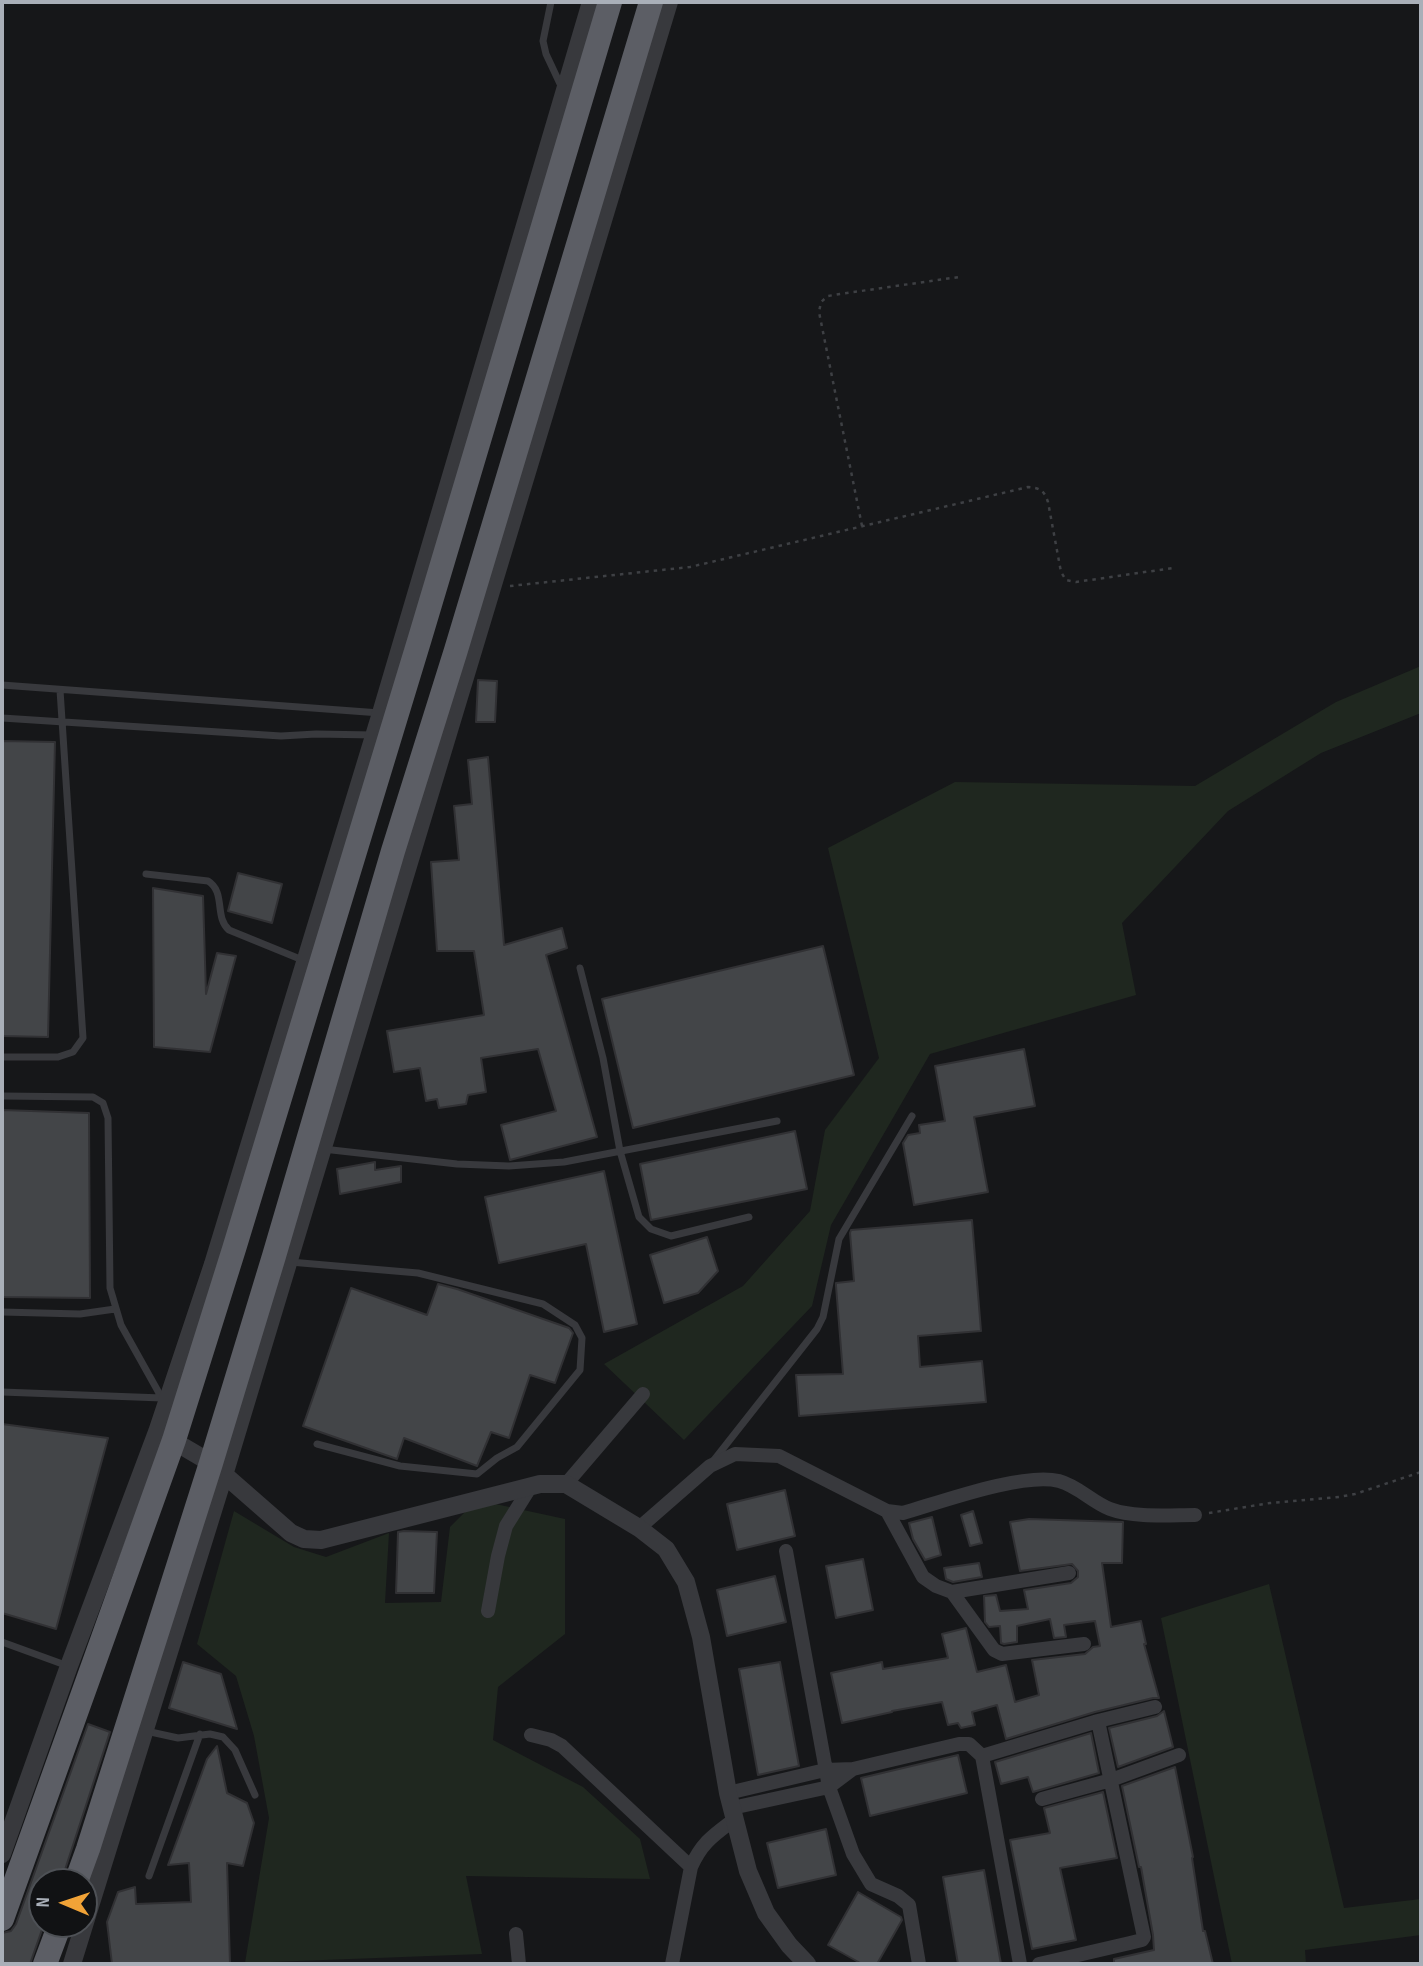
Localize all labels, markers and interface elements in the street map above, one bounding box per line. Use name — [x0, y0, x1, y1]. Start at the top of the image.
north arrow — [28, 1868, 98, 1938]
text: N — [32, 1897, 55, 1908]

